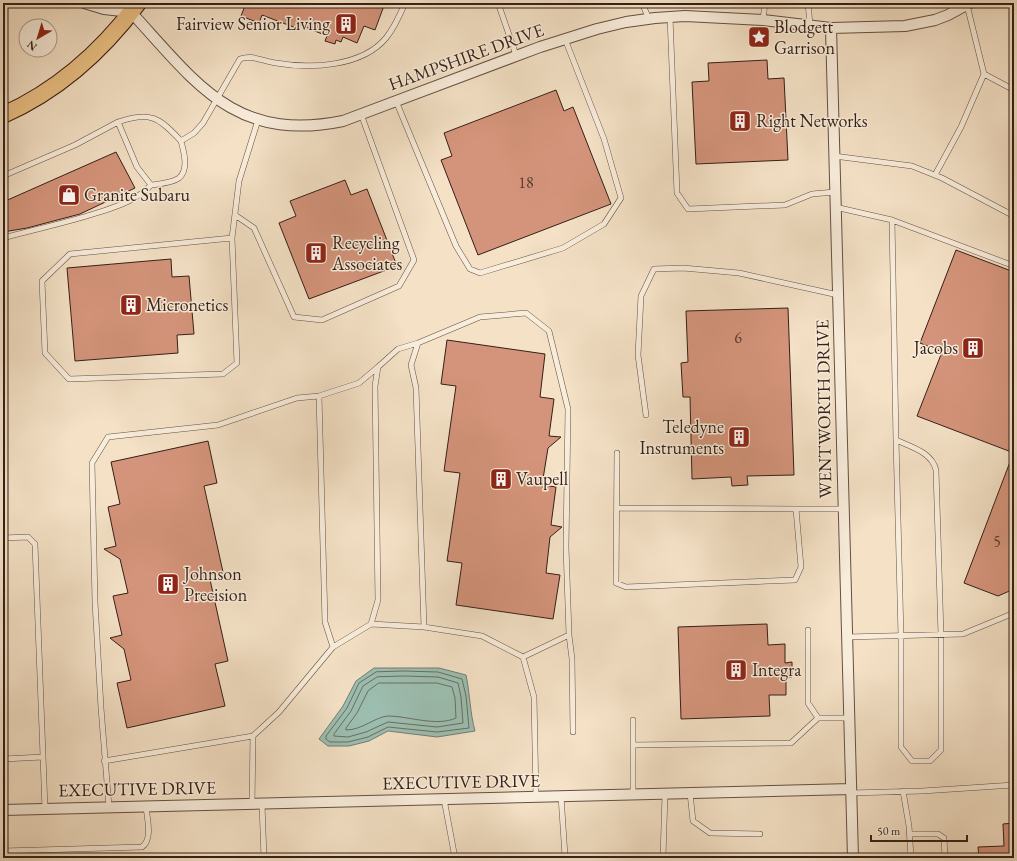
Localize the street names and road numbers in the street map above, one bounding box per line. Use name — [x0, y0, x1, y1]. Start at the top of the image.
street label: HAMPSHIRE DRIVE — [385, 18, 547, 95]
street label: WENTWORTH DRIVE — [810, 319, 837, 499]
street label: EXECUTIVE DRIVE — [382, 769, 540, 794]
street label: EXECUTIVE DRIVE — [58, 776, 216, 801]

